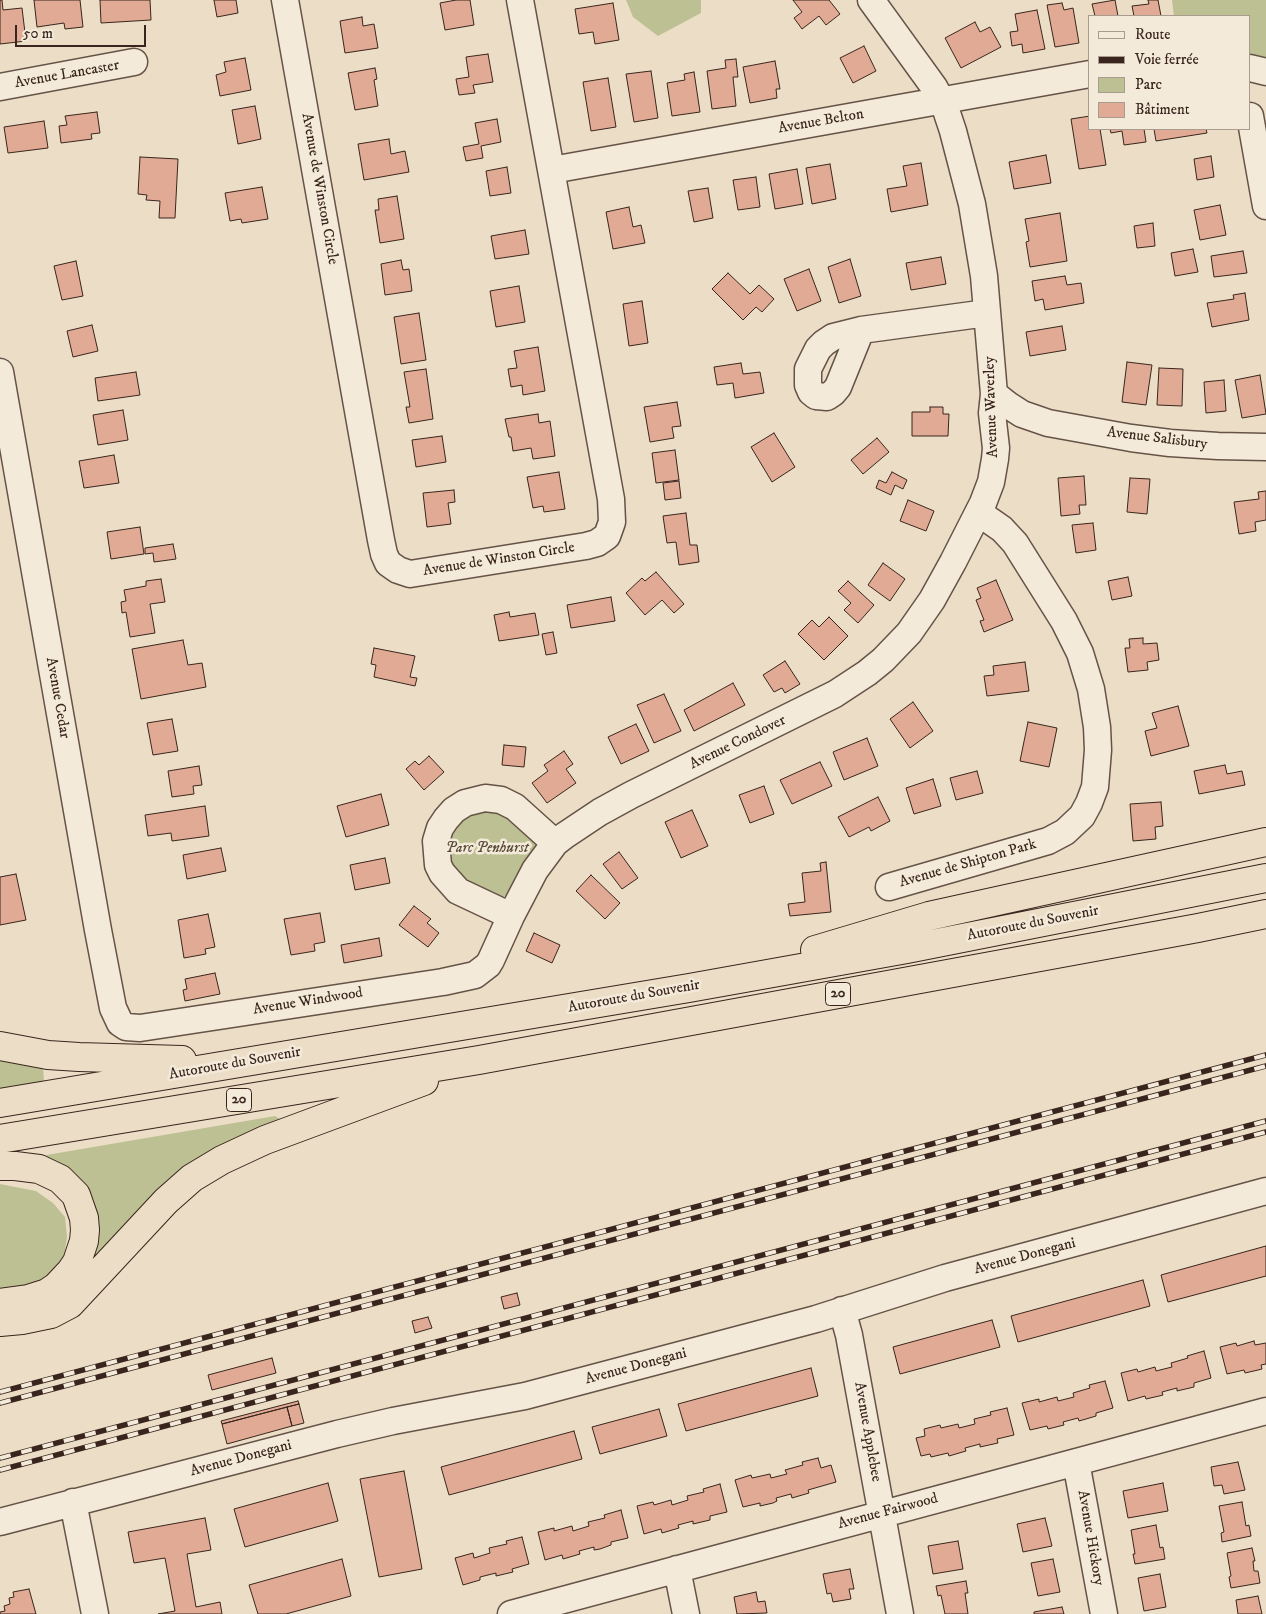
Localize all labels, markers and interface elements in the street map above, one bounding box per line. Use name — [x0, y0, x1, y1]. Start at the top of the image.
scale bar — [18, 15, 149, 47]
legend — [1088, 15, 1251, 130]
text: 50 m — [23, 24, 53, 43]
text: Route — [1135, 25, 1170, 44]
text: Voie ferrée — [1135, 50, 1199, 69]
street label: Avenue Lancaster — [13, 57, 121, 93]
text: Parc — [1135, 75, 1162, 94]
text: Bâtiment — [1135, 100, 1190, 119]
street label: Avenue Belton — [777, 106, 865, 138]
street label: Avenue de Winston Circle — [297, 112, 341, 266]
street label: Avenue Waverley — [981, 356, 1003, 458]
street label: Avenue Salisbury — [1106, 424, 1208, 454]
street label: Avenue de Winston Circle — [422, 539, 576, 581]
street label: Avenue Cedar — [41, 656, 73, 740]
street label: Avenue Condover — [687, 712, 789, 774]
street label: Avenue de Shipton Park — [897, 836, 1039, 892]
park label: Parc Penhurst — [445, 840, 529, 858]
street label: Autoroute du Souvenir — [966, 902, 1100, 946]
street label: Autoroute du Souvenir — [567, 977, 701, 1017]
road number: 20 — [826, 982, 850, 1006]
street label: Avenue Windwood — [252, 984, 364, 1020]
street label: Autoroute du Souvenir — [168, 1044, 302, 1084]
road number: 20 — [226, 1088, 252, 1112]
street label: Avenue Donegani — [972, 1235, 1078, 1279]
street label: Avenue Donegani — [583, 1345, 689, 1389]
street label: Avenue Applebee — [849, 1381, 885, 1483]
street label: Avenue Donegani — [188, 1437, 294, 1481]
street label: Avenue Hickory — [1073, 1489, 1107, 1587]
street label: Avenue Fairwood — [836, 1490, 940, 1534]

